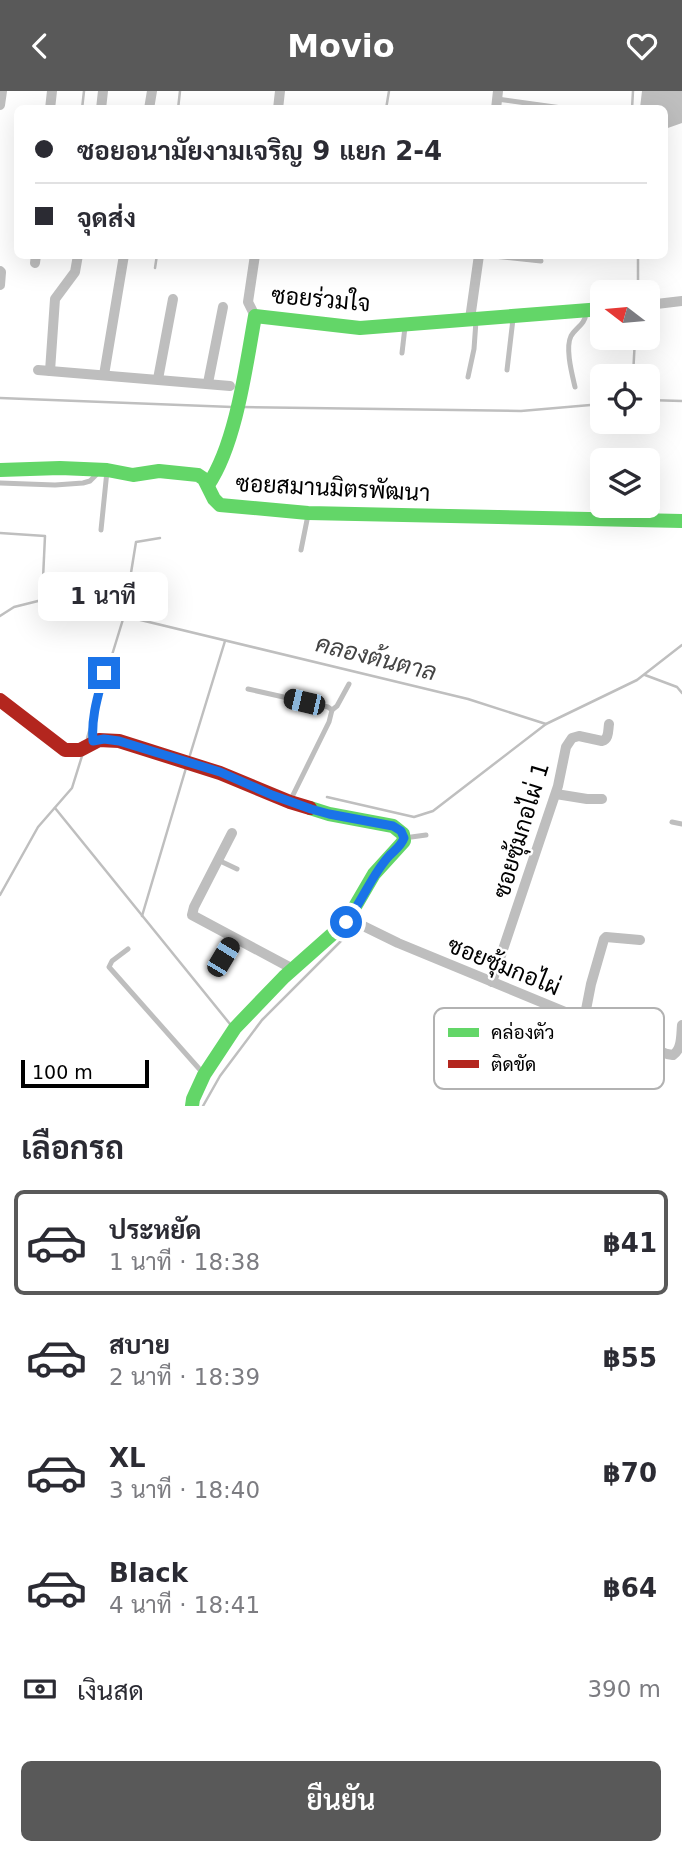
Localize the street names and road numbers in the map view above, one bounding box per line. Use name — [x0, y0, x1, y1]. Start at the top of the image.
street label: ซอยร่วมใจ — [270, 279, 372, 316]
street label: ซอยสมานมิตรพัฒนา — [235, 469, 431, 506]
street label: ซอยซุ้มกอไผ่ 1 — [485, 758, 557, 902]
street label: ซอยซุ้มกอไผ่ — [443, 929, 565, 1003]

